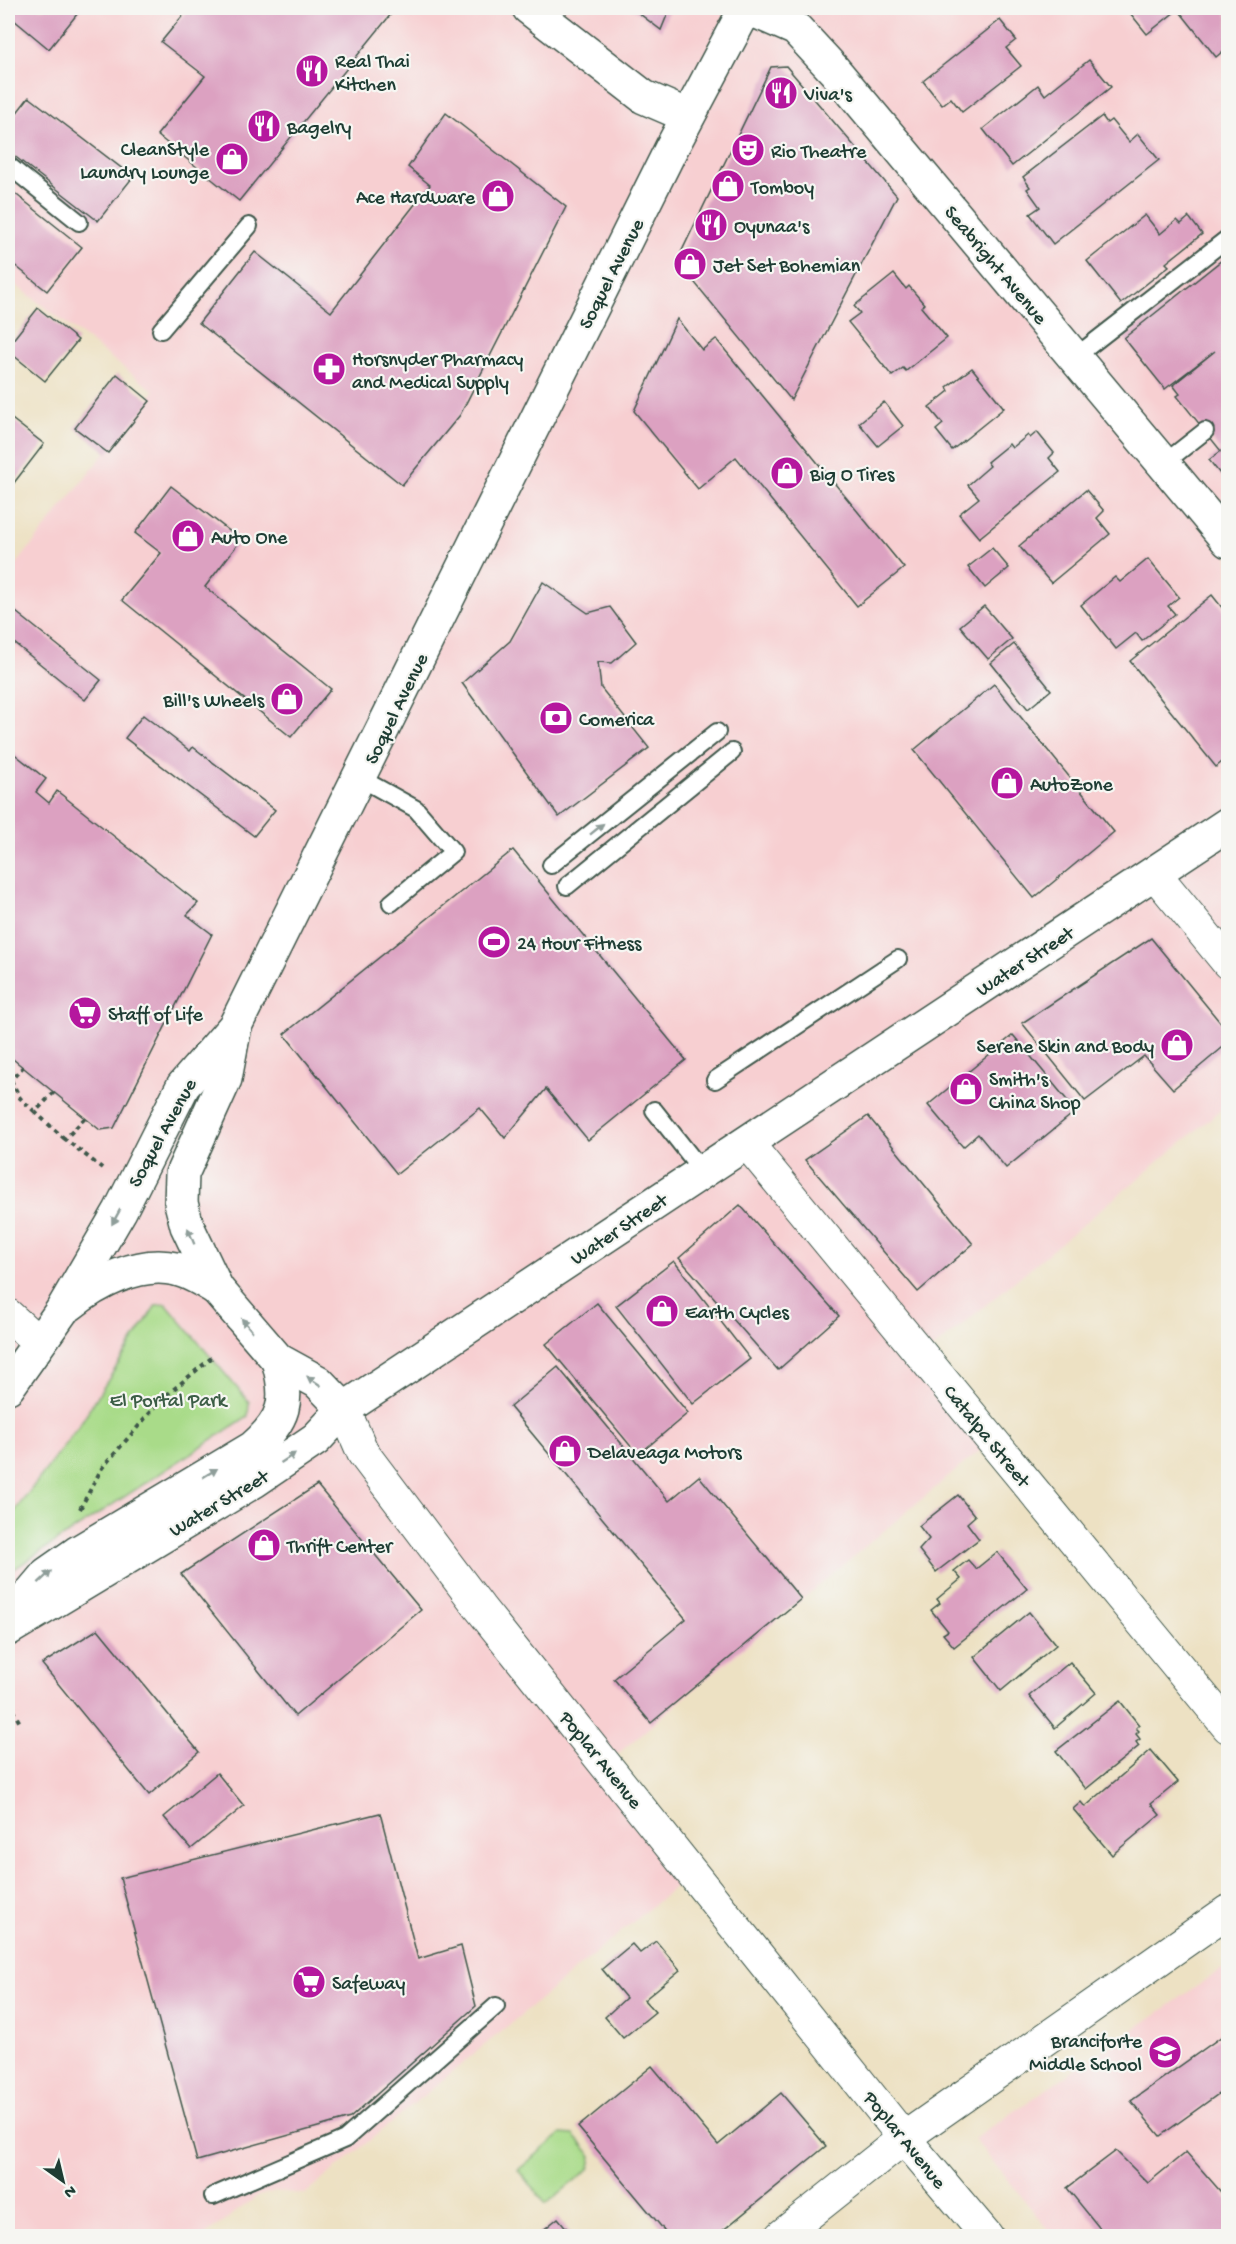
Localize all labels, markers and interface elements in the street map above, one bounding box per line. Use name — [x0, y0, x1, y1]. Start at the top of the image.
place label: Real Thai Kitchen — [335, 52, 410, 98]
restaurant icon: Real Thai Kitchen — [294, 53, 330, 89]
restaurant icon: Viva's — [763, 75, 799, 111]
place label: Viva's — [803, 85, 852, 108]
restaurant icon: Bagelry — [246, 108, 282, 144]
place label: Bagelry — [286, 118, 352, 141]
theatre icon: Rio Theatre — [730, 132, 766, 168]
place label: CleanStyle Laundry Lounge — [80, 140, 210, 186]
shop icon: CleanStyle Laundry Lounge — [214, 141, 250, 177]
place label: Rio Theatre — [771, 142, 867, 165]
shop icon: Tomboy — [710, 168, 746, 204]
shop icon: Ace Hardware — [480, 178, 516, 214]
place label: Tomboy — [750, 178, 814, 201]
place label: Ace Hardware — [356, 188, 476, 211]
street label: Seabright Avenue — [938, 202, 1051, 331]
restaurant icon: Oyunaa's — [693, 207, 729, 243]
street label: Soquel Avenue — [575, 215, 651, 334]
place label: Oyunaa's — [734, 217, 810, 240]
shop icon: Jet Set Bohemian — [672, 246, 708, 282]
place label: Jet Set Bohemian — [713, 256, 861, 279]
place label: Horsnyder Pharmacy and Medical Supply — [352, 350, 524, 396]
pharmacy icon: Horsnyder Pharmacy and Medical Supply — [311, 351, 347, 387]
shop icon: Big O Tires — [769, 455, 805, 491]
place label: Big O Tires — [809, 465, 895, 488]
shop icon: Auto One — [170, 518, 206, 554]
place label: Auto One — [211, 528, 288, 551]
street label: Soquel Avenue — [361, 650, 435, 769]
shop icon: Bill's Wheels — [269, 681, 305, 717]
place label: Bill's Wheels — [162, 691, 265, 714]
bank icon: Comerica — [538, 700, 574, 736]
place label: Comerica — [579, 710, 655, 733]
shop icon: AutoZone — [989, 765, 1025, 801]
place label: AutoZone — [1030, 775, 1114, 798]
one-way arrow — [589, 822, 605, 835]
street label: Water Street — [973, 922, 1081, 1003]
sports icon: 24 Hour Fitness — [476, 924, 512, 960]
place label: 24 Hour Fitness — [517, 934, 642, 957]
supermarket icon: Staff of Life — [67, 995, 103, 1031]
place label: Staff of Life — [108, 1005, 204, 1028]
shop icon: Serene Skin and Body — [1159, 1027, 1195, 1063]
place label: Serene Skin and Body — [976, 1037, 1154, 1060]
place label: Smith's China Shop — [989, 1070, 1081, 1116]
shop icon: Smith's China Shop — [948, 1071, 984, 1107]
street label: Soquel Avenue — [125, 1075, 204, 1192]
street label: Water Street — [567, 1189, 674, 1272]
one-way arrow — [111, 1209, 121, 1226]
one-way arrow — [186, 1227, 196, 1245]
shop icon: Earth Cycles — [644, 1293, 680, 1329]
place label: Earth Cycles — [685, 1303, 789, 1326]
one-way arrow — [241, 1317, 254, 1333]
one-way arrow — [305, 1375, 322, 1386]
street label: Catalpa Street — [937, 1382, 1035, 1494]
park label: El Portal Park — [110, 1391, 228, 1414]
shop icon: Delaveaga Motors — [547, 1433, 583, 1469]
place label: Delaveaga Motors — [586, 1443, 742, 1466]
one-way arrow — [280, 1453, 296, 1464]
street label: Water Street — [166, 1465, 275, 1544]
one-way arrow — [202, 1468, 218, 1479]
shop icon: Thrift Center — [246, 1527, 282, 1563]
place label: Thrift Center — [286, 1537, 394, 1560]
one-way arrow — [38, 1570, 53, 1584]
street label: Poplar Avenue — [552, 1707, 646, 1815]
supermarket icon: Safeway — [291, 1964, 327, 2000]
place label: Safeway — [332, 1974, 405, 1997]
place label: Branciforte Middle School — [1029, 2032, 1143, 2078]
school or university icon: Branciforte Middle School — [1147, 2034, 1183, 2070]
street label: Poplar Avenue — [856, 2087, 950, 2195]
north arrow — [33, 2151, 93, 2211]
text: N — [59, 2180, 79, 2202]

